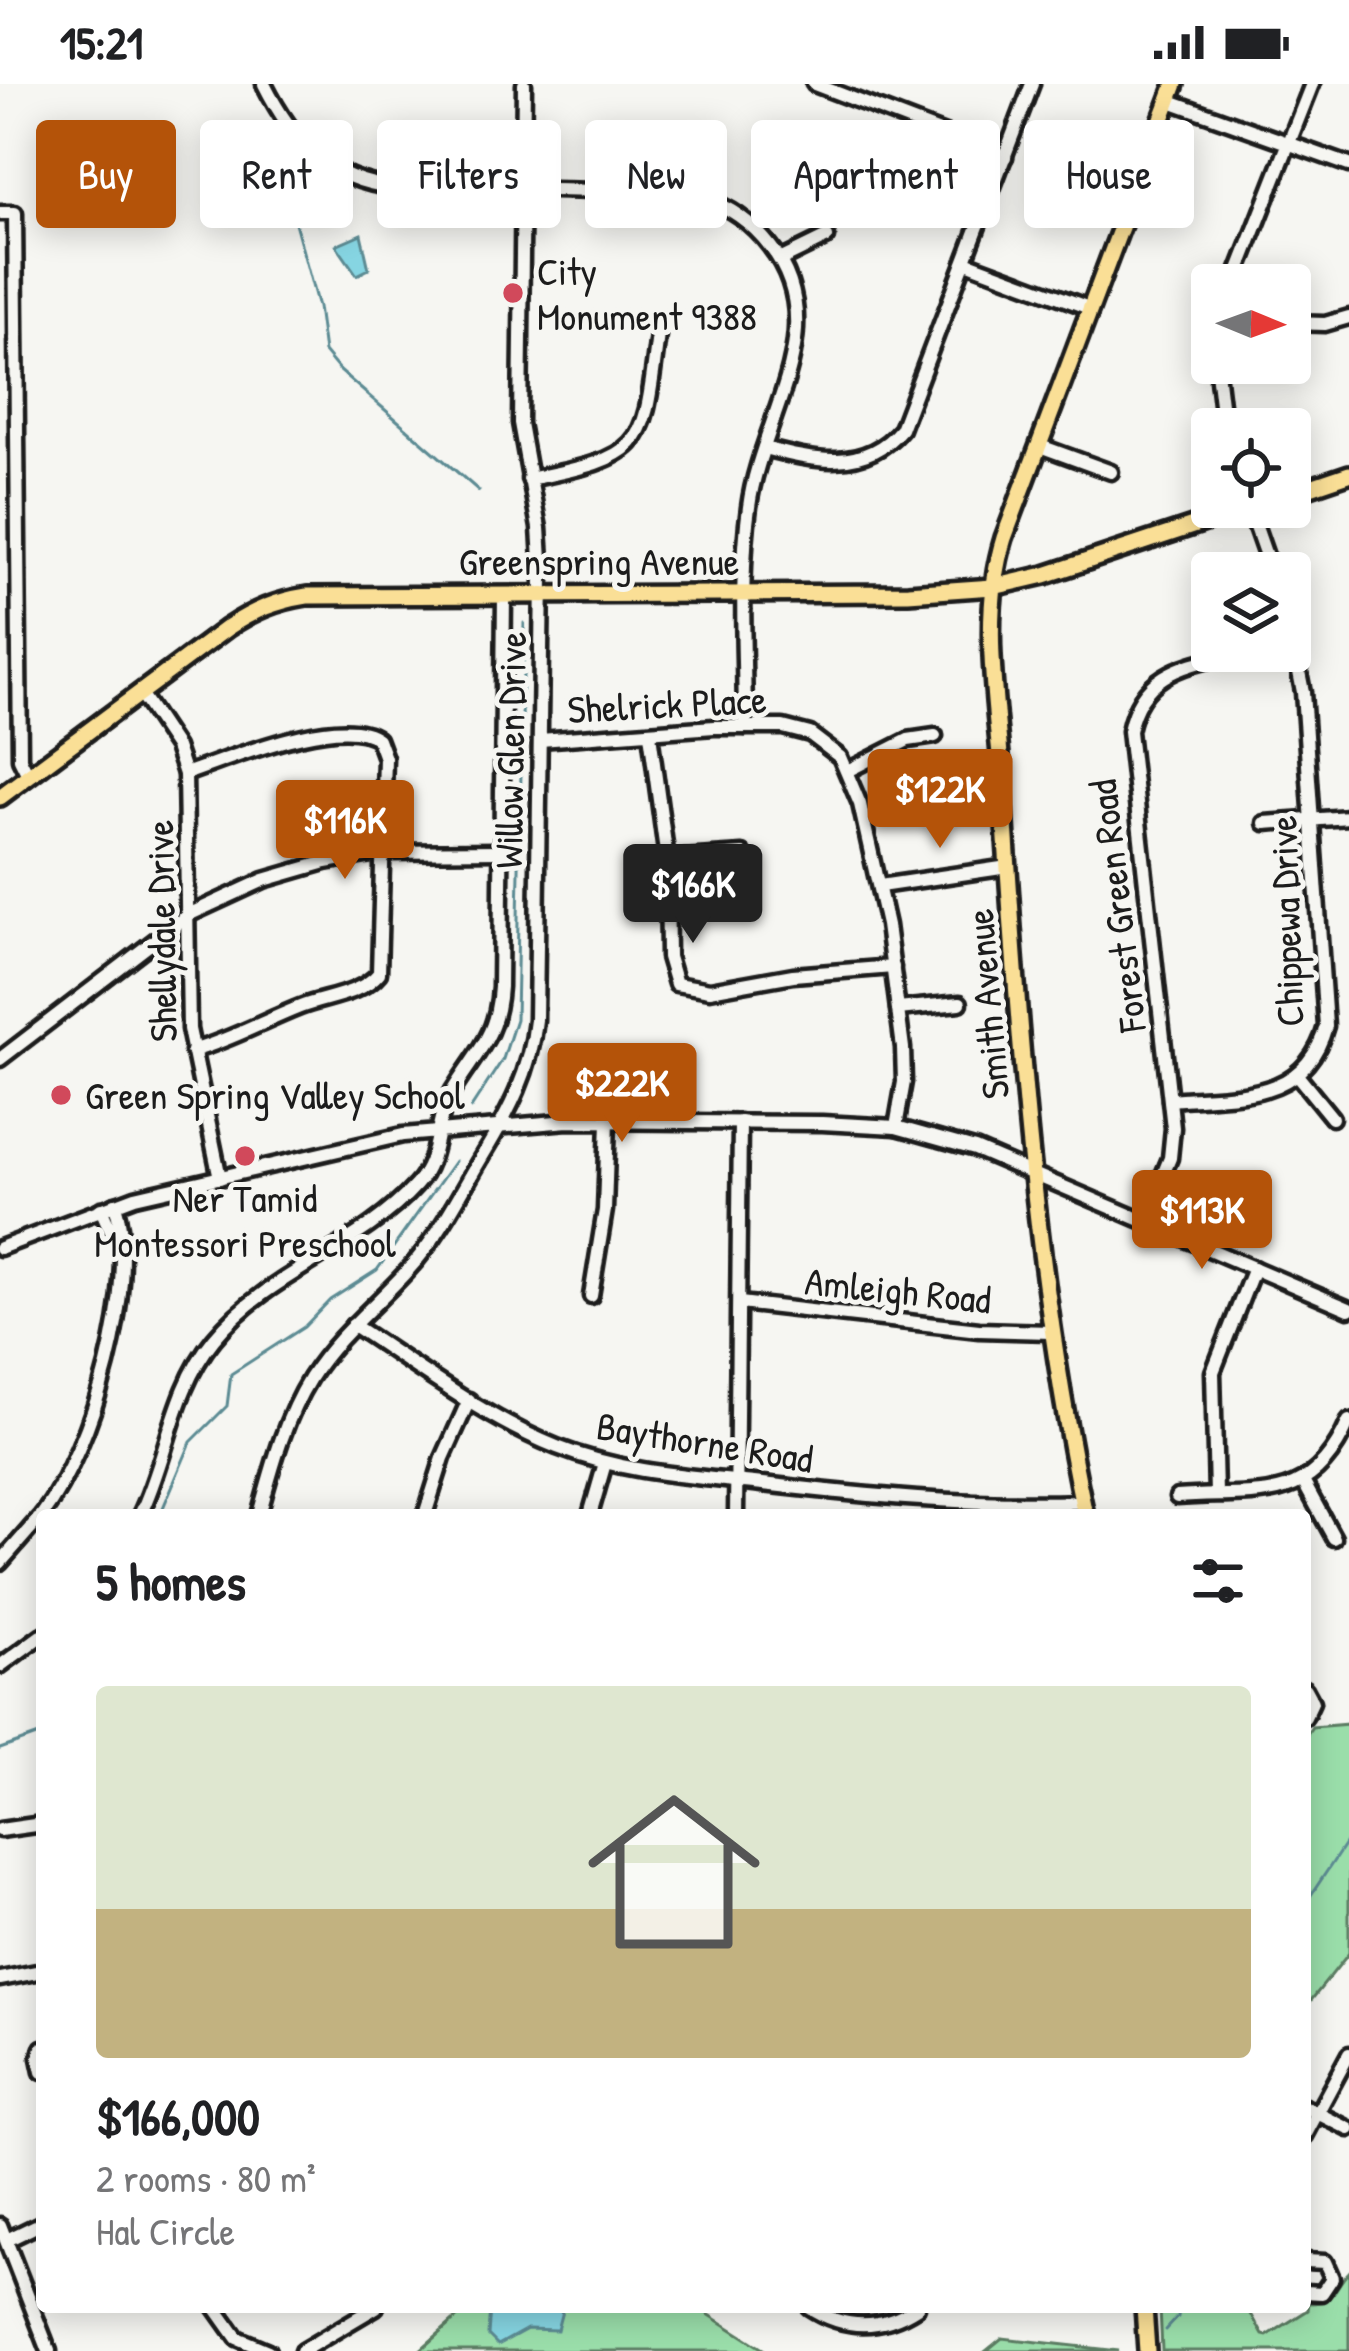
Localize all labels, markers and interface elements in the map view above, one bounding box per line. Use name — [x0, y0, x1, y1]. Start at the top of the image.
text: 15:21 — [60, 12, 143, 73]
chip: Buy — [36, 120, 176, 228]
chip: Rent — [200, 120, 353, 228]
chip: Filters — [377, 120, 561, 228]
chip: New — [585, 120, 727, 228]
chip: Apartment — [751, 120, 1000, 228]
chip: House — [1024, 120, 1194, 228]
place label: City Monument 9388 — [537, 244, 757, 342]
north arrow — [1191, 264, 1311, 384]
map controls — [1191, 264, 1311, 672]
marker: City Monument 9388 — [500, 280, 526, 306]
button: locate — [1191, 408, 1311, 528]
street label: Greenspring Avenue — [459, 534, 739, 587]
button: layers — [1191, 552, 1311, 672]
street label: Willow Glen Drive — [481, 631, 538, 869]
street label: Shelrick Place — [566, 672, 768, 735]
pin: $122K — [856, 749, 1024, 851]
text: $122K — [895, 761, 985, 814]
street label: Forest Green Road — [1075, 777, 1158, 1036]
pin: $116K — [261, 780, 429, 882]
text: $116K — [303, 792, 387, 845]
street label: Chippewa Drive — [1255, 815, 1316, 1027]
street label: Shellydale Drive — [132, 820, 189, 1042]
pin: $166K — [609, 844, 777, 946]
text: $166K — [650, 856, 736, 909]
street label: Smith Avenue — [952, 907, 1021, 1101]
pin: $222K — [538, 1043, 706, 1145]
text: $222K — [575, 1055, 669, 1108]
place label: Green Spring Valley School — [85, 1068, 466, 1121]
marker: Green Spring Valley School — [48, 1082, 74, 1108]
marker: Ner Tamid Montessori Preschool — [232, 1143, 258, 1169]
pin: $113K — [1118, 1170, 1286, 1272]
place label: Ner Tamid Montessori Preschool — [94, 1171, 396, 1269]
text: $113K — [1159, 1182, 1245, 1235]
street label: Amleigh Road — [802, 1253, 994, 1326]
street label: Baythorne Road — [593, 1398, 817, 1485]
text: 5 homes — [96, 1547, 246, 1616]
icon: filters — [1185, 1548, 1251, 1614]
icon: home — [566, 1764, 782, 1980]
text: $166,000 — [96, 2082, 260, 2151]
text: 2 rooms · 80 m² — [96, 2151, 316, 2204]
text: Hal Circle — [96, 2204, 235, 2257]

